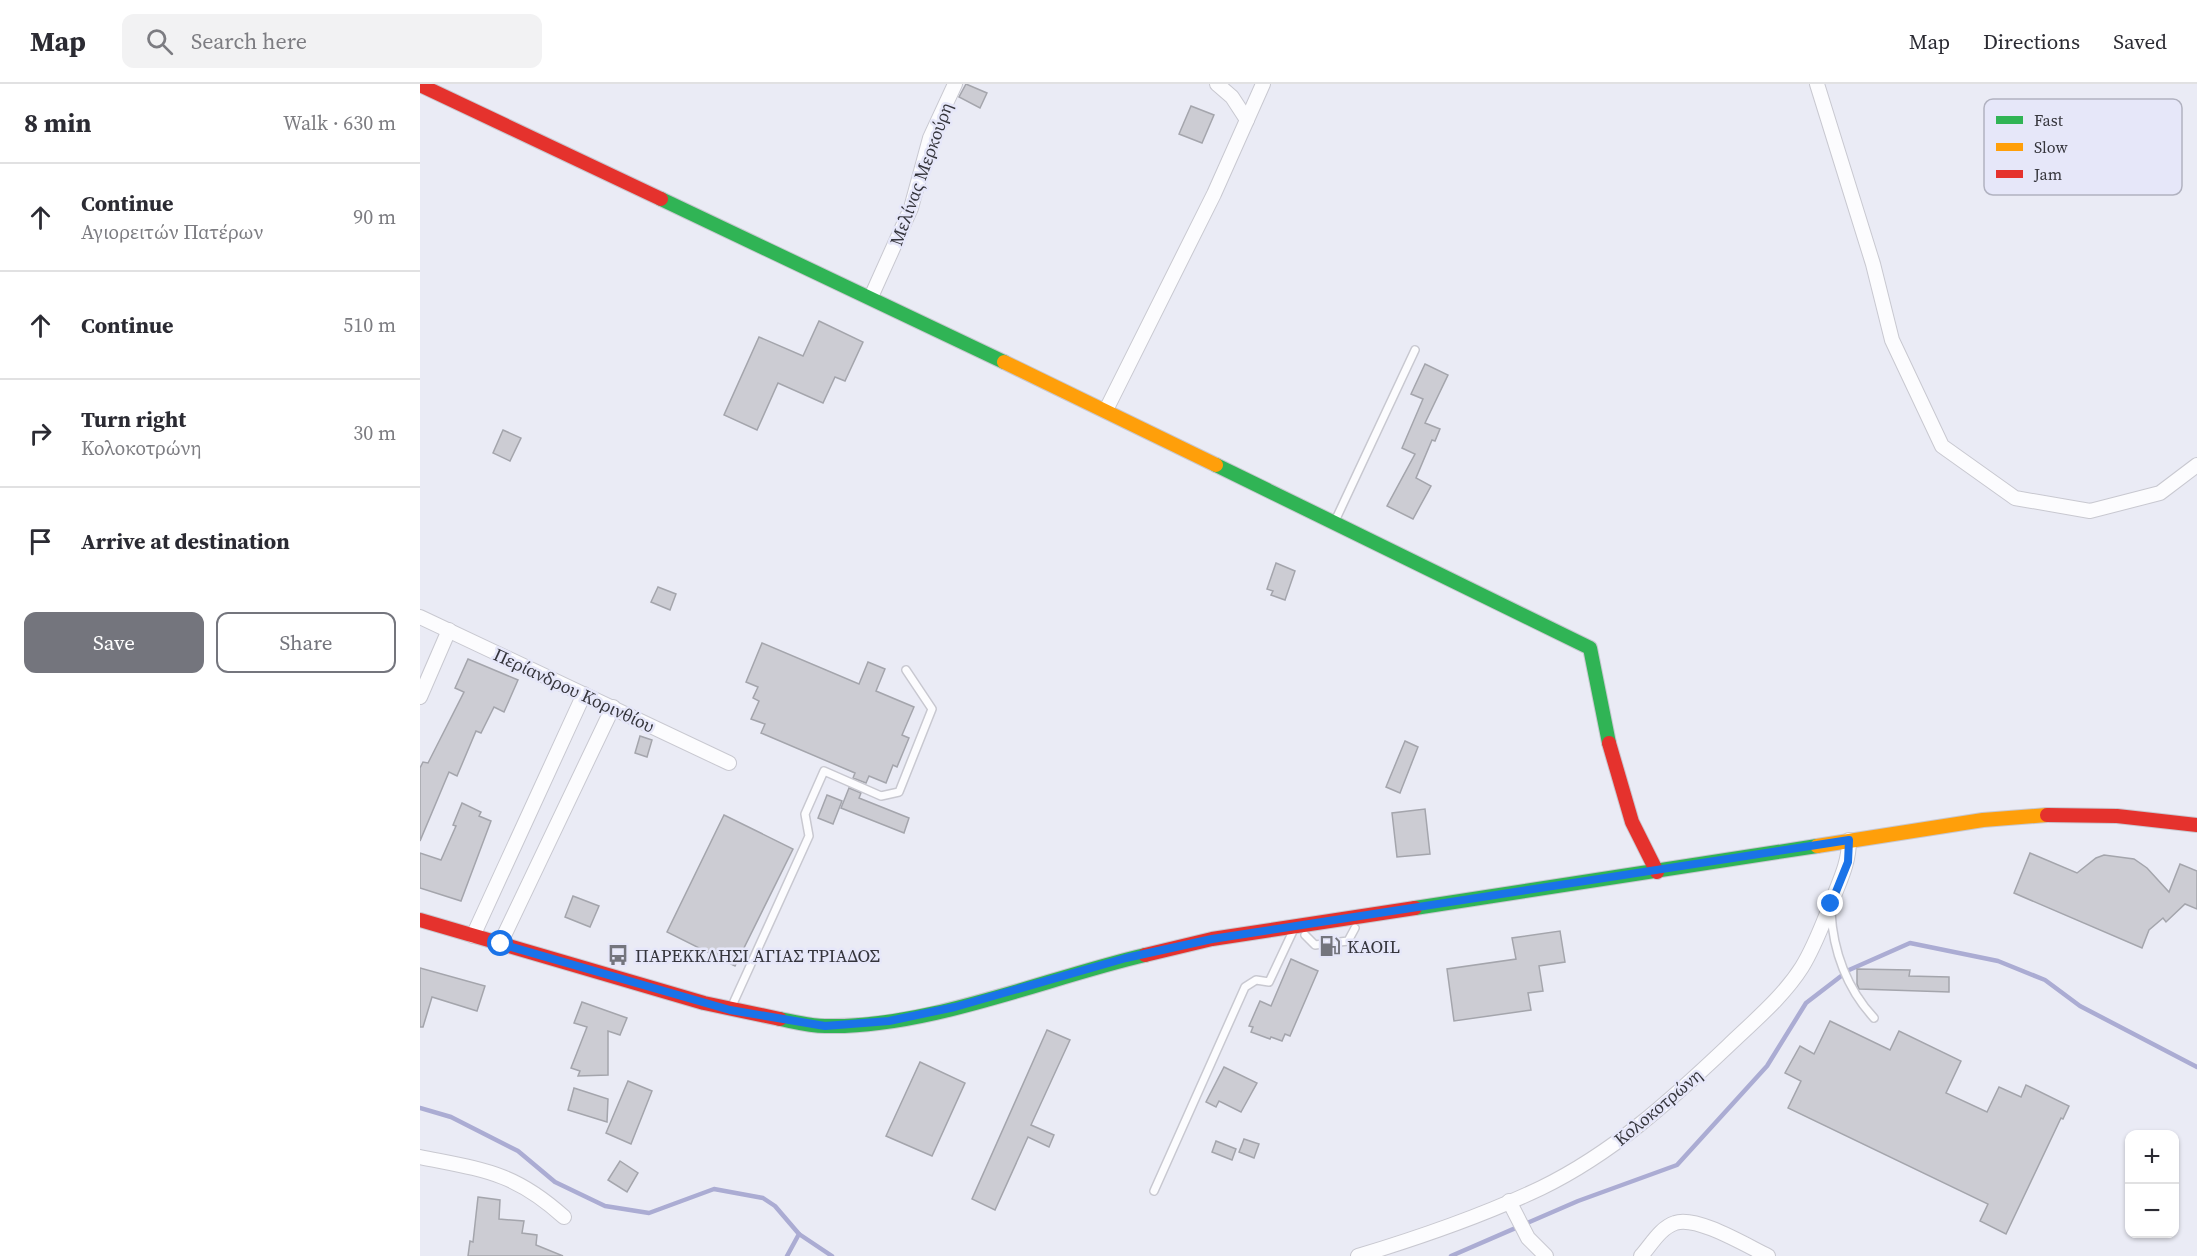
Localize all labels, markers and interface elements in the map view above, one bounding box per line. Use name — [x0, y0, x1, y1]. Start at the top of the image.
search box — [122, 14, 542, 68]
text: Map — [30, 22, 86, 60]
icon: search — [143, 25, 176, 58]
text: Search here — [191, 26, 307, 56]
text: Map — [1909, 27, 1950, 56]
text: Directions — [1983, 27, 2080, 56]
text: Saved — [2113, 27, 2167, 56]
street label: Μελίνας Μερκούρη — [883, 99, 959, 249]
legend — [1984, 99, 2182, 195]
text: 8 min — [24, 105, 91, 141]
text: Walk · 630 m — [283, 109, 396, 137]
text: Fast — [2034, 109, 2064, 131]
text: Slow — [2034, 136, 2069, 158]
text: Jam — [2033, 163, 2062, 185]
text: Continue — [81, 188, 174, 218]
icon: ahead — [24, 201, 57, 234]
text: 90 m — [353, 203, 396, 231]
text: Αγιορειτών Πατέρων — [81, 218, 263, 246]
icon: ahead — [24, 309, 57, 342]
text: Continue — [81, 310, 174, 340]
text: 510 m — [343, 311, 396, 339]
text: Turn right — [81, 404, 186, 434]
icon: right — [24, 417, 57, 450]
text: 30 m — [353, 419, 396, 447]
text: Κολοκοτρώνη — [81, 434, 201, 462]
icon: arrive — [24, 525, 57, 558]
text: Arrive at destination — [81, 526, 290, 556]
button: Save — [24, 612, 204, 673]
button: Share — [216, 612, 396, 673]
street label: Περίανδρου Κορινθίου — [489, 642, 659, 738]
route end — [1817, 890, 1843, 916]
route start — [487, 930, 513, 956]
fuel station icon: KAOIL — [1318, 934, 1342, 958]
place label: KAOIL — [1347, 934, 1400, 959]
bus stop icon: ΠΑΡΕΚΚΛΗΣΙ ΑΓΙΑΣ ΤΡΙΑΔΟΣ — [606, 943, 630, 967]
place label: ΠΑΡΕΚΚΛΗΣΙ ΑΓΙΑΣ ΤΡΙΑΔΟΣ — [635, 943, 880, 968]
street label: Κολοκοτρώνη — [1608, 1063, 1708, 1151]
map controls — [2125, 1130, 2179, 1238]
button: + — [2125, 1130, 2179, 1184]
button: − — [2125, 1184, 2179, 1238]

